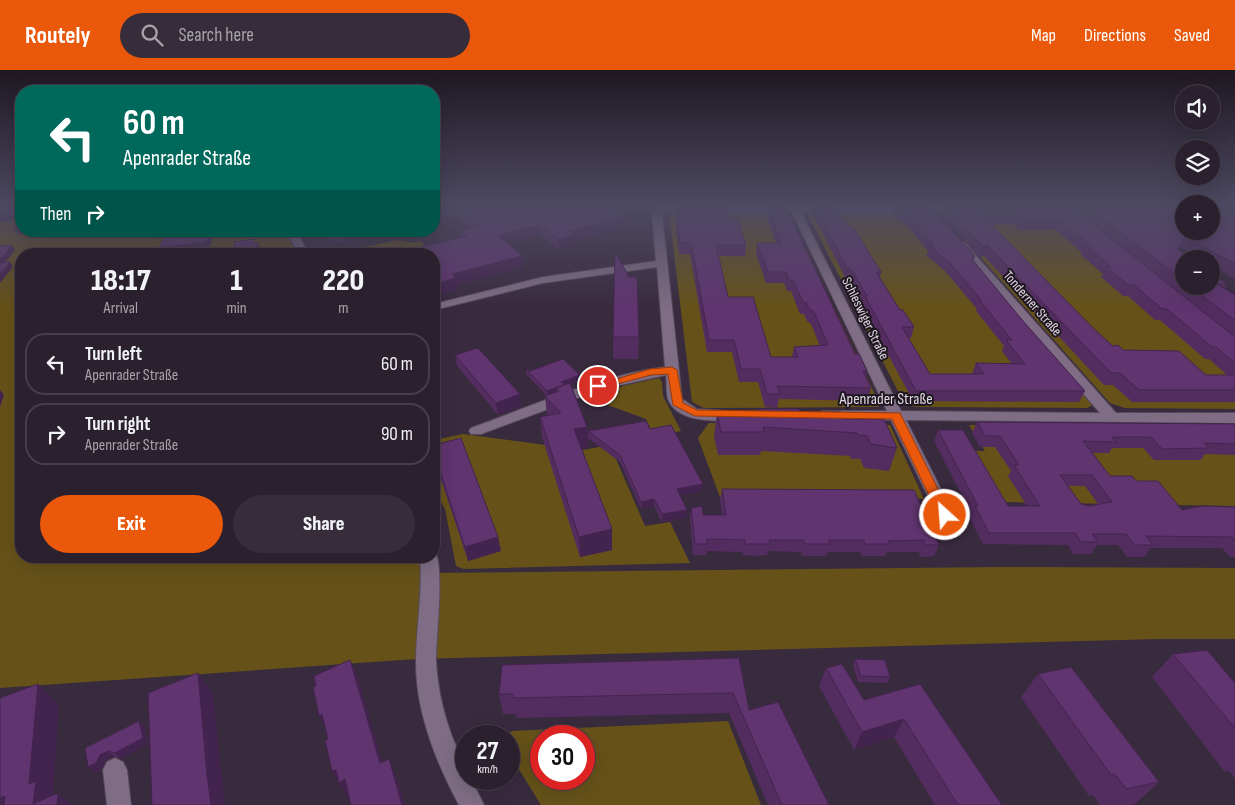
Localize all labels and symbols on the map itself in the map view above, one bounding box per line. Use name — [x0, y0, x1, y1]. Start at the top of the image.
street label: Tonderner Straße — [1000, 267, 1066, 339]
street label: Schleswiger Straße — [838, 274, 893, 362]
pin — [577, 365, 619, 407]
street label: Apenrader Straße — [838, 390, 933, 409]
position arrow — [918, 488, 970, 540]
speed limit sign: 30 — [530, 725, 595, 790]

